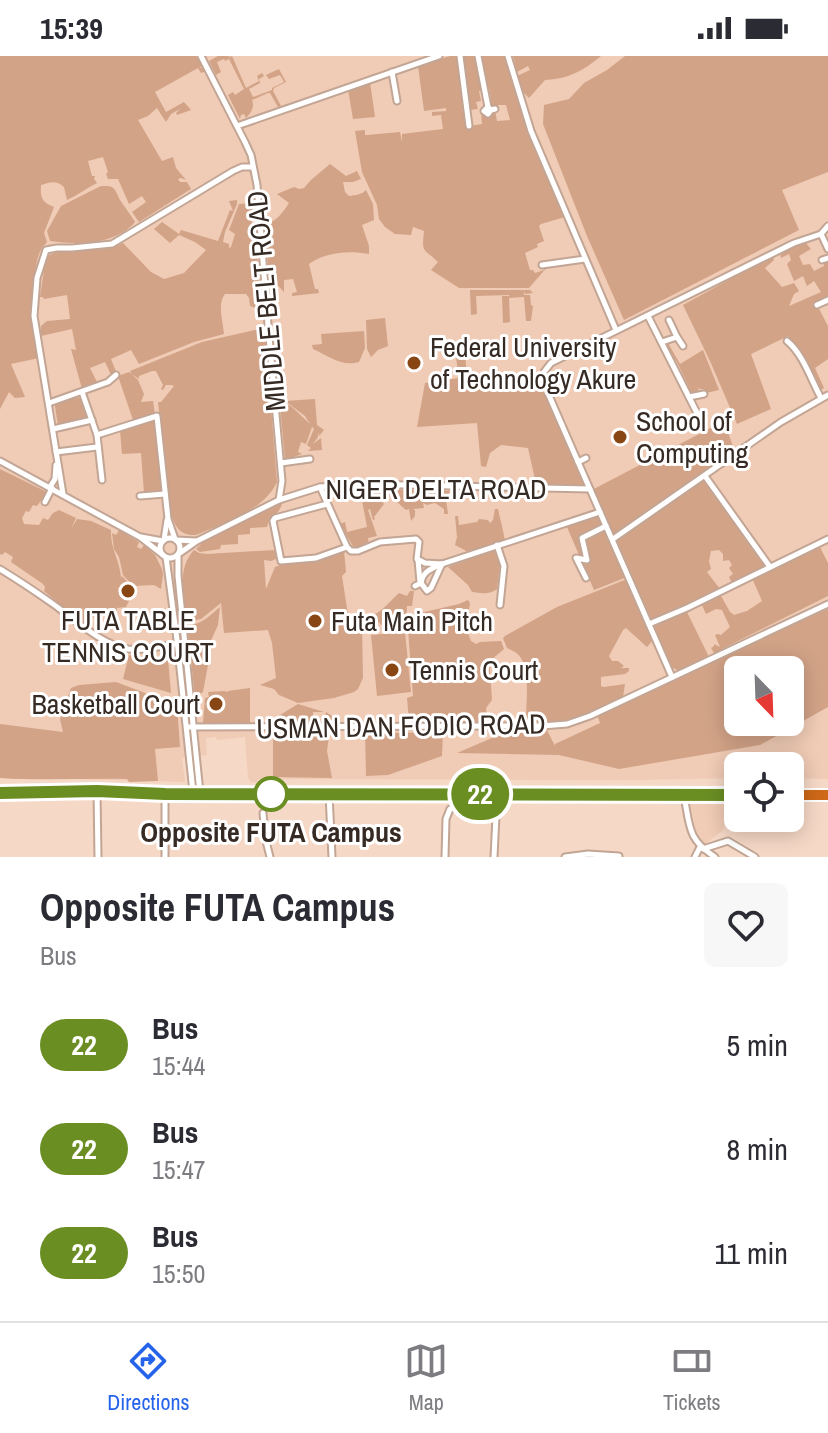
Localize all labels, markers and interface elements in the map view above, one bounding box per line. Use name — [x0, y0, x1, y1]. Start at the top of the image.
text: 15:39 — [40, 8, 103, 48]
street label: MIDDLE BELT ROAD — [237, 189, 295, 413]
place label: Federal University of Technology Akure — [430, 328, 636, 398]
marker: Federal University of Technology Akure — [405, 354, 423, 372]
place label: School of Computing — [636, 402, 749, 472]
marker: School of Computing — [611, 428, 629, 446]
street label: NIGER DELTA ROAD — [325, 470, 547, 508]
marker: FUTA TABLE TENNIS COURT — [119, 582, 137, 600]
place label: FUTA TABLE TENNIS COURT — [42, 601, 214, 671]
place label: Futa Main Pitch — [331, 602, 493, 640]
marker: Futa Main Pitch — [306, 612, 324, 630]
place label: Tennis Court — [408, 651, 538, 689]
north arrow — [724, 656, 804, 736]
map controls — [724, 656, 804, 832]
marker: Tennis Court — [383, 661, 401, 679]
place label: Basketball Court — [32, 685, 200, 723]
marker: Basketball Court — [207, 695, 225, 713]
street label: USMAN DAN FODIO ROAD — [256, 704, 546, 748]
button: locate — [724, 752, 804, 832]
line badge: 22 — [444, 768, 516, 820]
text: 22 — [467, 775, 493, 813]
marker: Opposite FUTA Campus — [254, 777, 288, 811]
place label: Opposite FUTA Campus — [140, 813, 402, 851]
text: Opposite FUTA Campus — [40, 882, 395, 933]
button: heart — [704, 883, 788, 967]
text: Bus — [40, 938, 77, 973]
text: Bus — [152, 1008, 198, 1048]
text: 5 min — [726, 1025, 788, 1065]
text: 22 — [71, 1026, 97, 1064]
text: 15:44 — [152, 1048, 205, 1083]
text: Bus — [152, 1112, 198, 1152]
text: 8 min — [726, 1129, 788, 1169]
text: 22 — [71, 1130, 97, 1168]
text: 15:47 — [152, 1152, 205, 1187]
text: Bus — [152, 1216, 198, 1256]
text: 11 min — [715, 1233, 788, 1273]
text: 22 — [71, 1234, 97, 1272]
text: 15:50 — [152, 1256, 205, 1291]
tab: Directions — [107, 1339, 190, 1417]
tab: Map — [404, 1339, 448, 1417]
tab: Tickets — [663, 1339, 721, 1417]

